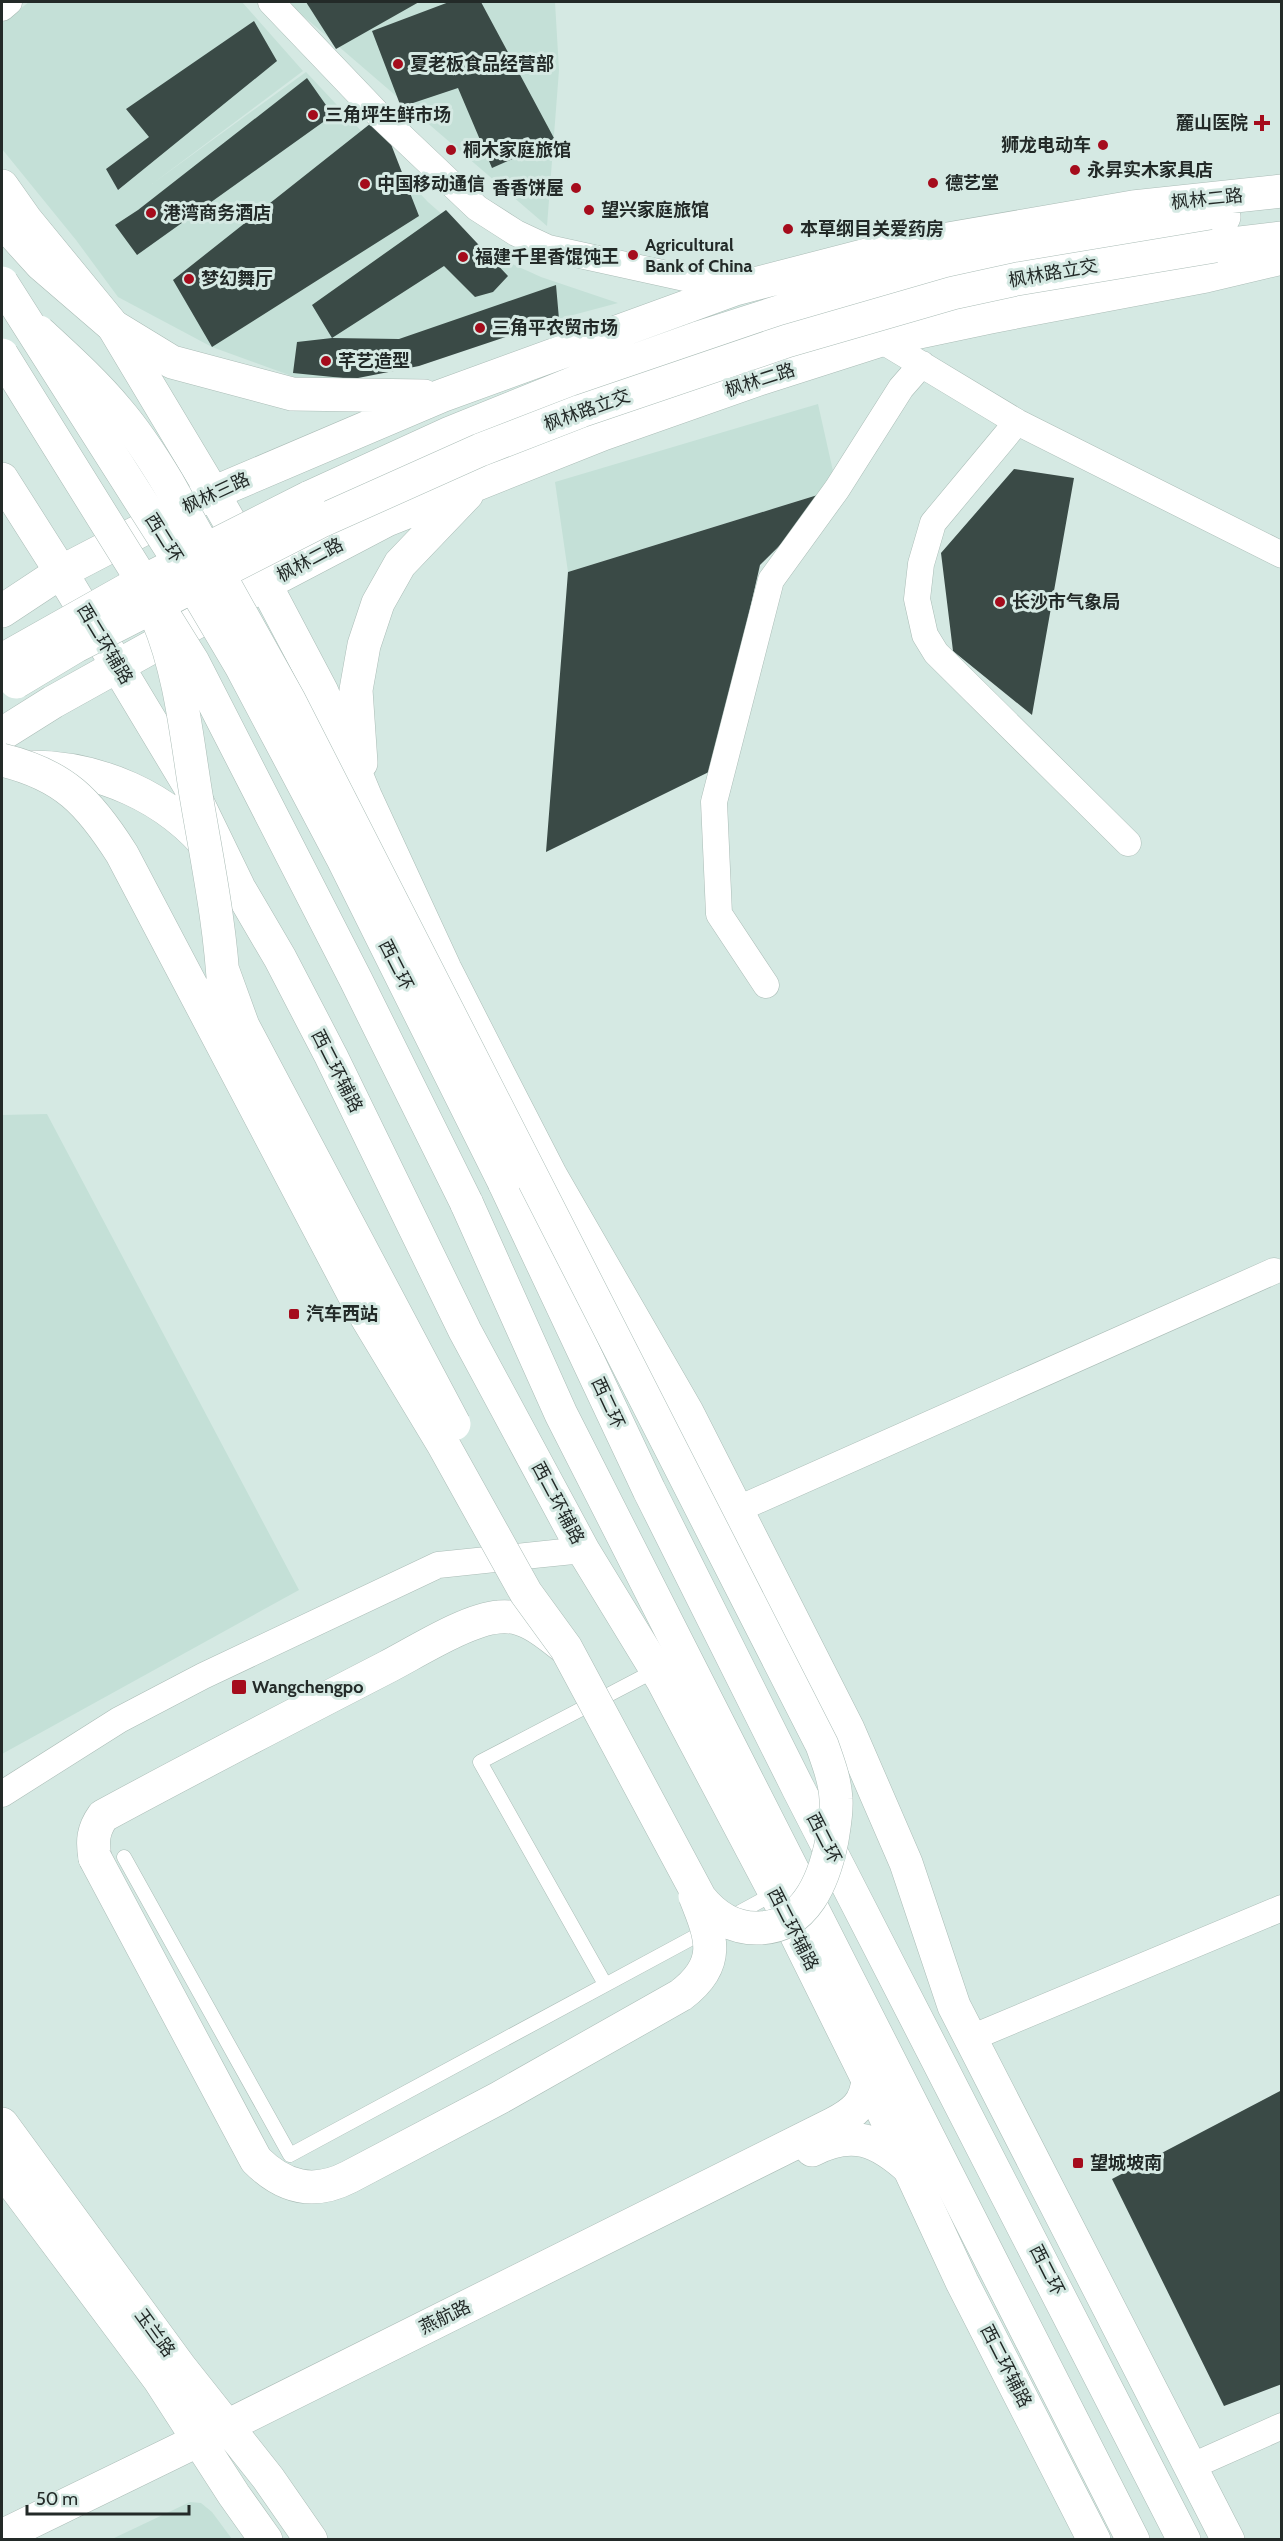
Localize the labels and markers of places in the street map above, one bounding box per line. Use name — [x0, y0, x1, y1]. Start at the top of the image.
place label: 夏老板食品经营部 — [410, 53, 554, 75]
marker: 夏老板食品经营部 — [391, 57, 405, 71]
place label: 三角坪生鲜市场 — [325, 104, 451, 126]
marker: 三角坪生鲜市场 — [306, 108, 320, 122]
place label: 麓山医院 — [1176, 112, 1248, 134]
marker: 麓山医院 — [1253, 114, 1271, 132]
place label: 狮龙电动车 — [1001, 134, 1091, 156]
marker: 狮龙电动车 — [1096, 138, 1110, 152]
place label: 桐木家庭旅馆 — [463, 139, 571, 161]
marker: 桐木家庭旅馆 — [444, 143, 458, 157]
place label: 永昇实木家具店 — [1087, 159, 1213, 181]
marker: 永昇实木家具店 — [1068, 163, 1082, 177]
place label: 德艺堂 — [945, 172, 999, 194]
place label: 中国移动通信 — [377, 173, 485, 195]
marker: 德艺堂 — [926, 176, 940, 190]
marker: 中国移动通信 — [358, 177, 372, 191]
place label: 香香饼屋 — [492, 177, 564, 199]
marker: 香香饼屋 — [569, 181, 583, 195]
place label: 望兴家庭旅馆 — [601, 199, 709, 221]
place label: 港湾商务酒店 — [163, 202, 271, 224]
marker: 望兴家庭旅馆 — [582, 203, 596, 217]
marker: 港湾商务酒店 — [144, 206, 158, 220]
place label: 本草纲目关爱药房 — [800, 218, 944, 240]
marker: 本草纲目关爱药房 — [781, 222, 795, 236]
place label: Agricultural Bank of China — [645, 234, 752, 277]
place label: 福建千里香馄饨王 — [475, 246, 619, 268]
marker: Agricultural Bank of China — [626, 248, 640, 262]
marker: 福建千里香馄饨王 — [456, 250, 470, 264]
place label: 梦幻舞厅 — [201, 268, 273, 290]
marker: 梦幻舞厅 — [182, 272, 196, 286]
place label: 三角平农贸市场 — [492, 317, 618, 339]
marker: 三角平农贸市场 — [473, 321, 487, 335]
place label: 芊艺造型 — [338, 350, 410, 372]
marker: 芊艺造型 — [319, 354, 333, 368]
place label: 长沙市气象局 — [1012, 591, 1120, 613]
marker: 长沙市气象局 — [993, 595, 1007, 609]
place label: 汽车西站 — [306, 1303, 378, 1325]
marker: 汽车西站 — [287, 1307, 301, 1321]
place label: Wangchengpo — [252, 1676, 363, 1698]
marker: Wangchengpo — [230, 1678, 248, 1696]
place label: 望城坡南 — [1090, 2152, 1162, 2174]
marker: 望城坡南 — [1071, 2156, 1085, 2170]

